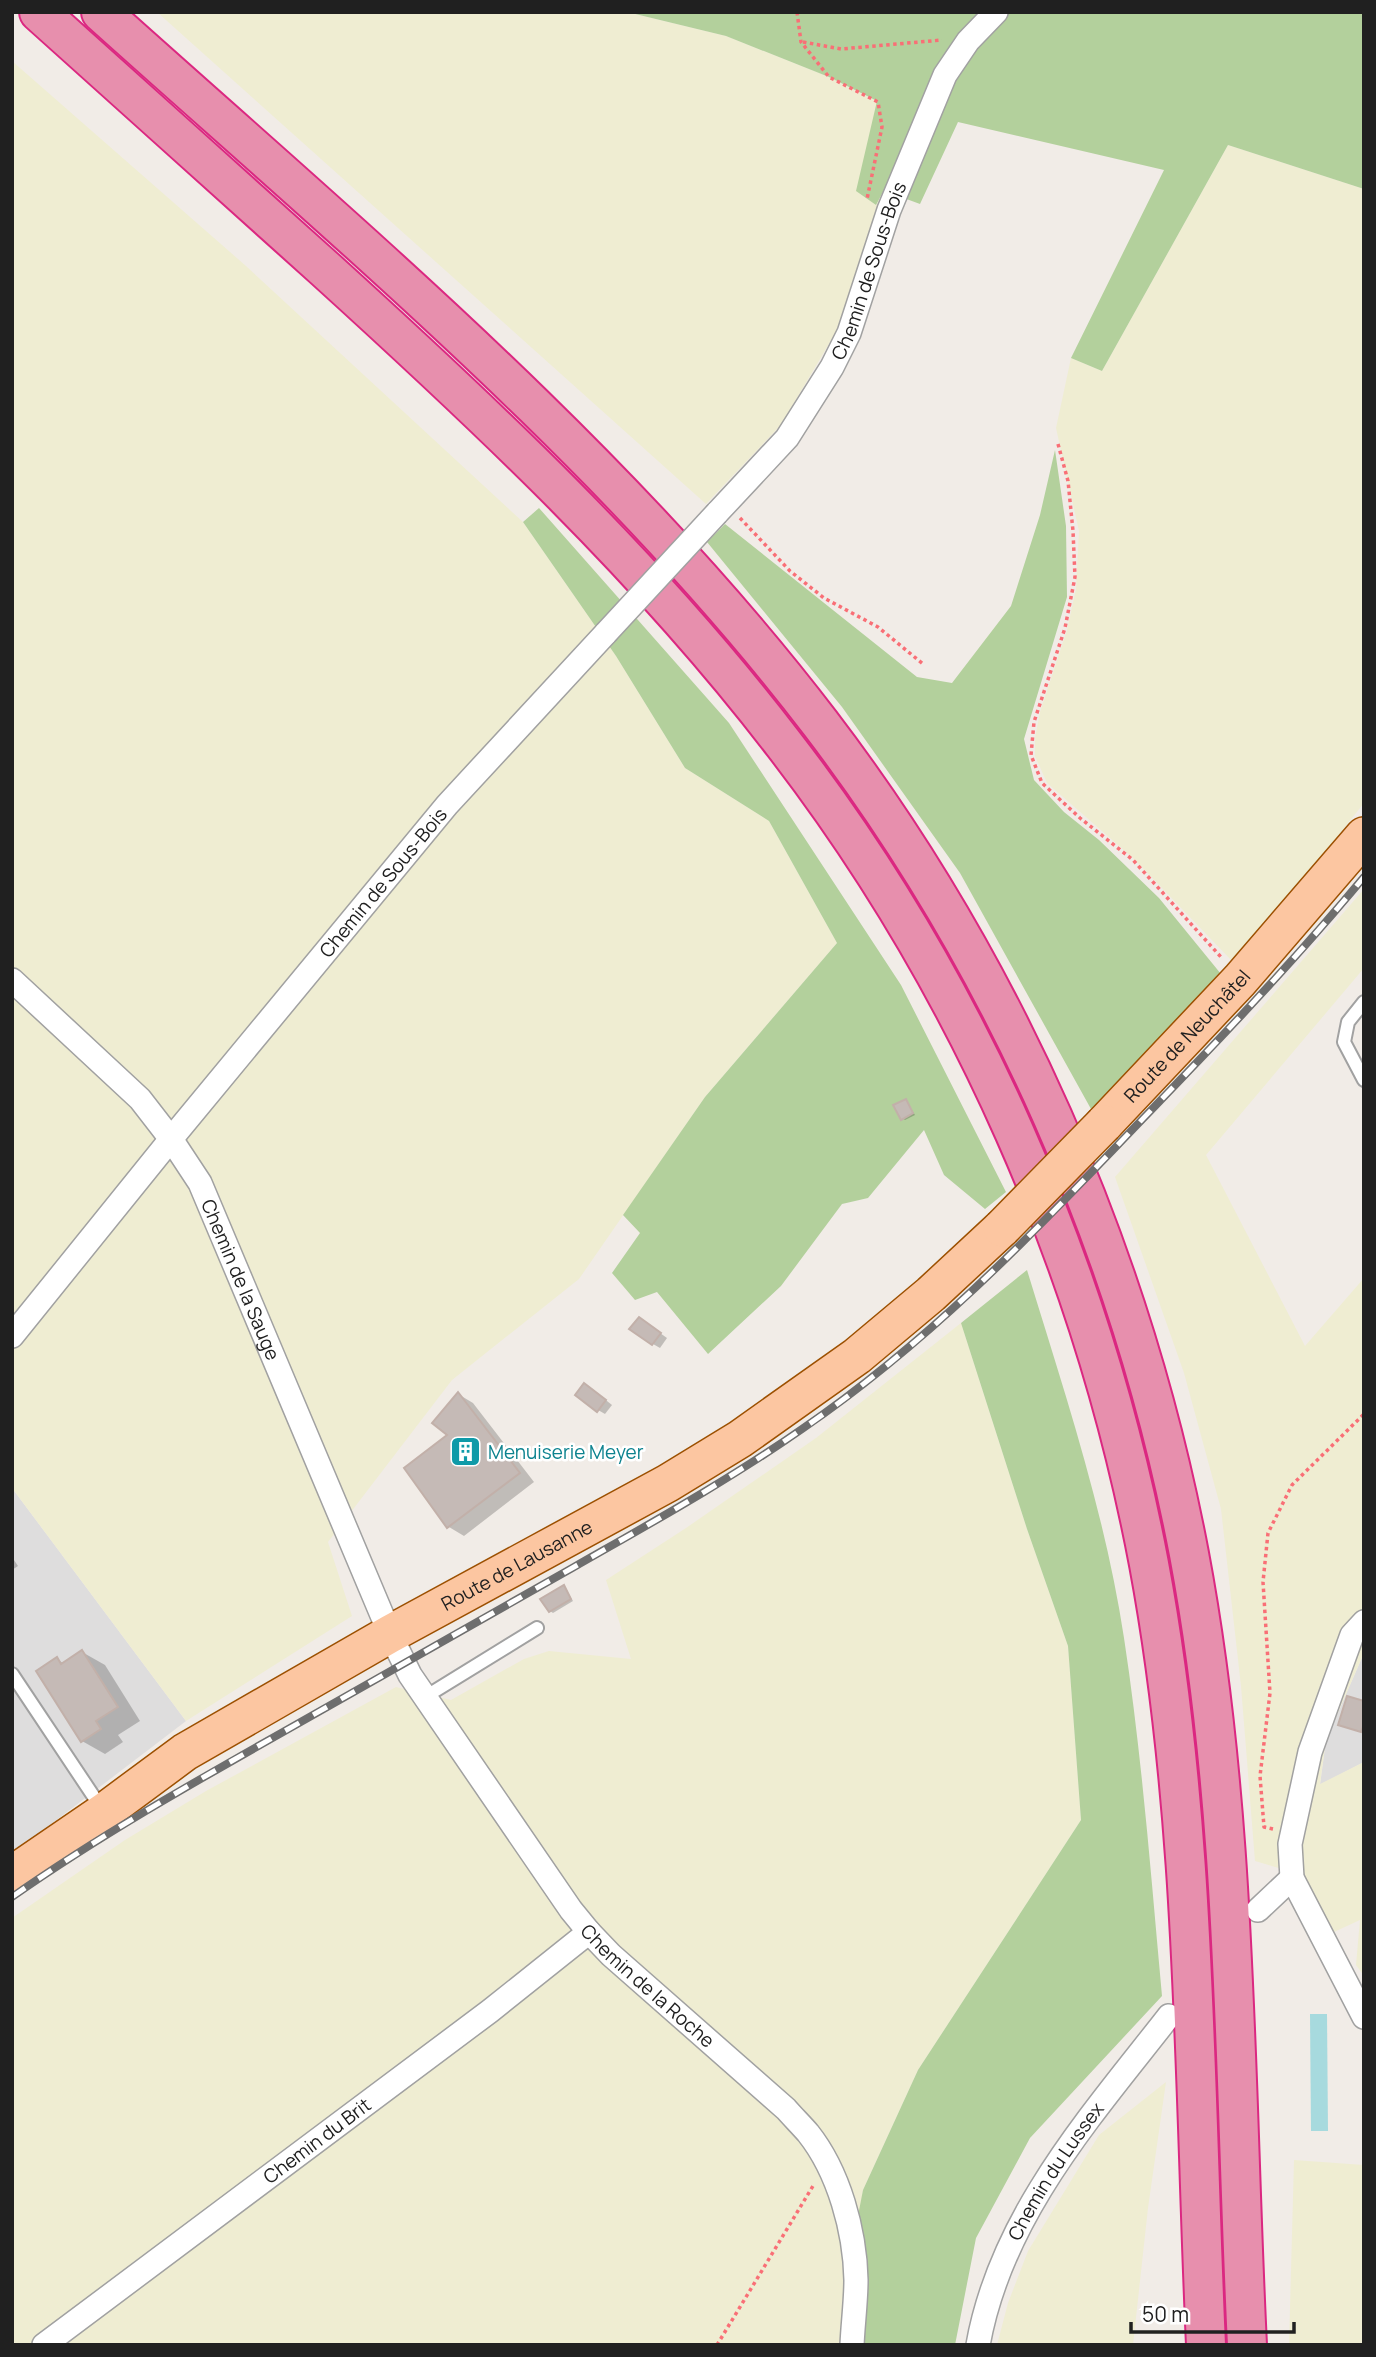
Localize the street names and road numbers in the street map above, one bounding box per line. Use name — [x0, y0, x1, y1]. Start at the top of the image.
street label: Chemin de Sous-Bois — [825, 178, 912, 364]
street label: Chemin de Sous-Bois — [313, 802, 453, 963]
street label: Route de Neuchâtel — [1118, 964, 1256, 1108]
street label: Chemin de la Sauge — [195, 1195, 286, 1364]
street label: Route de Lausanne — [436, 1514, 597, 1617]
street label: Chemin de la Roche — [575, 1918, 720, 2053]
street label: Chemin du Brit — [258, 2092, 376, 2189]
street label: Chemin du Lussex — [1002, 2097, 1110, 2245]

